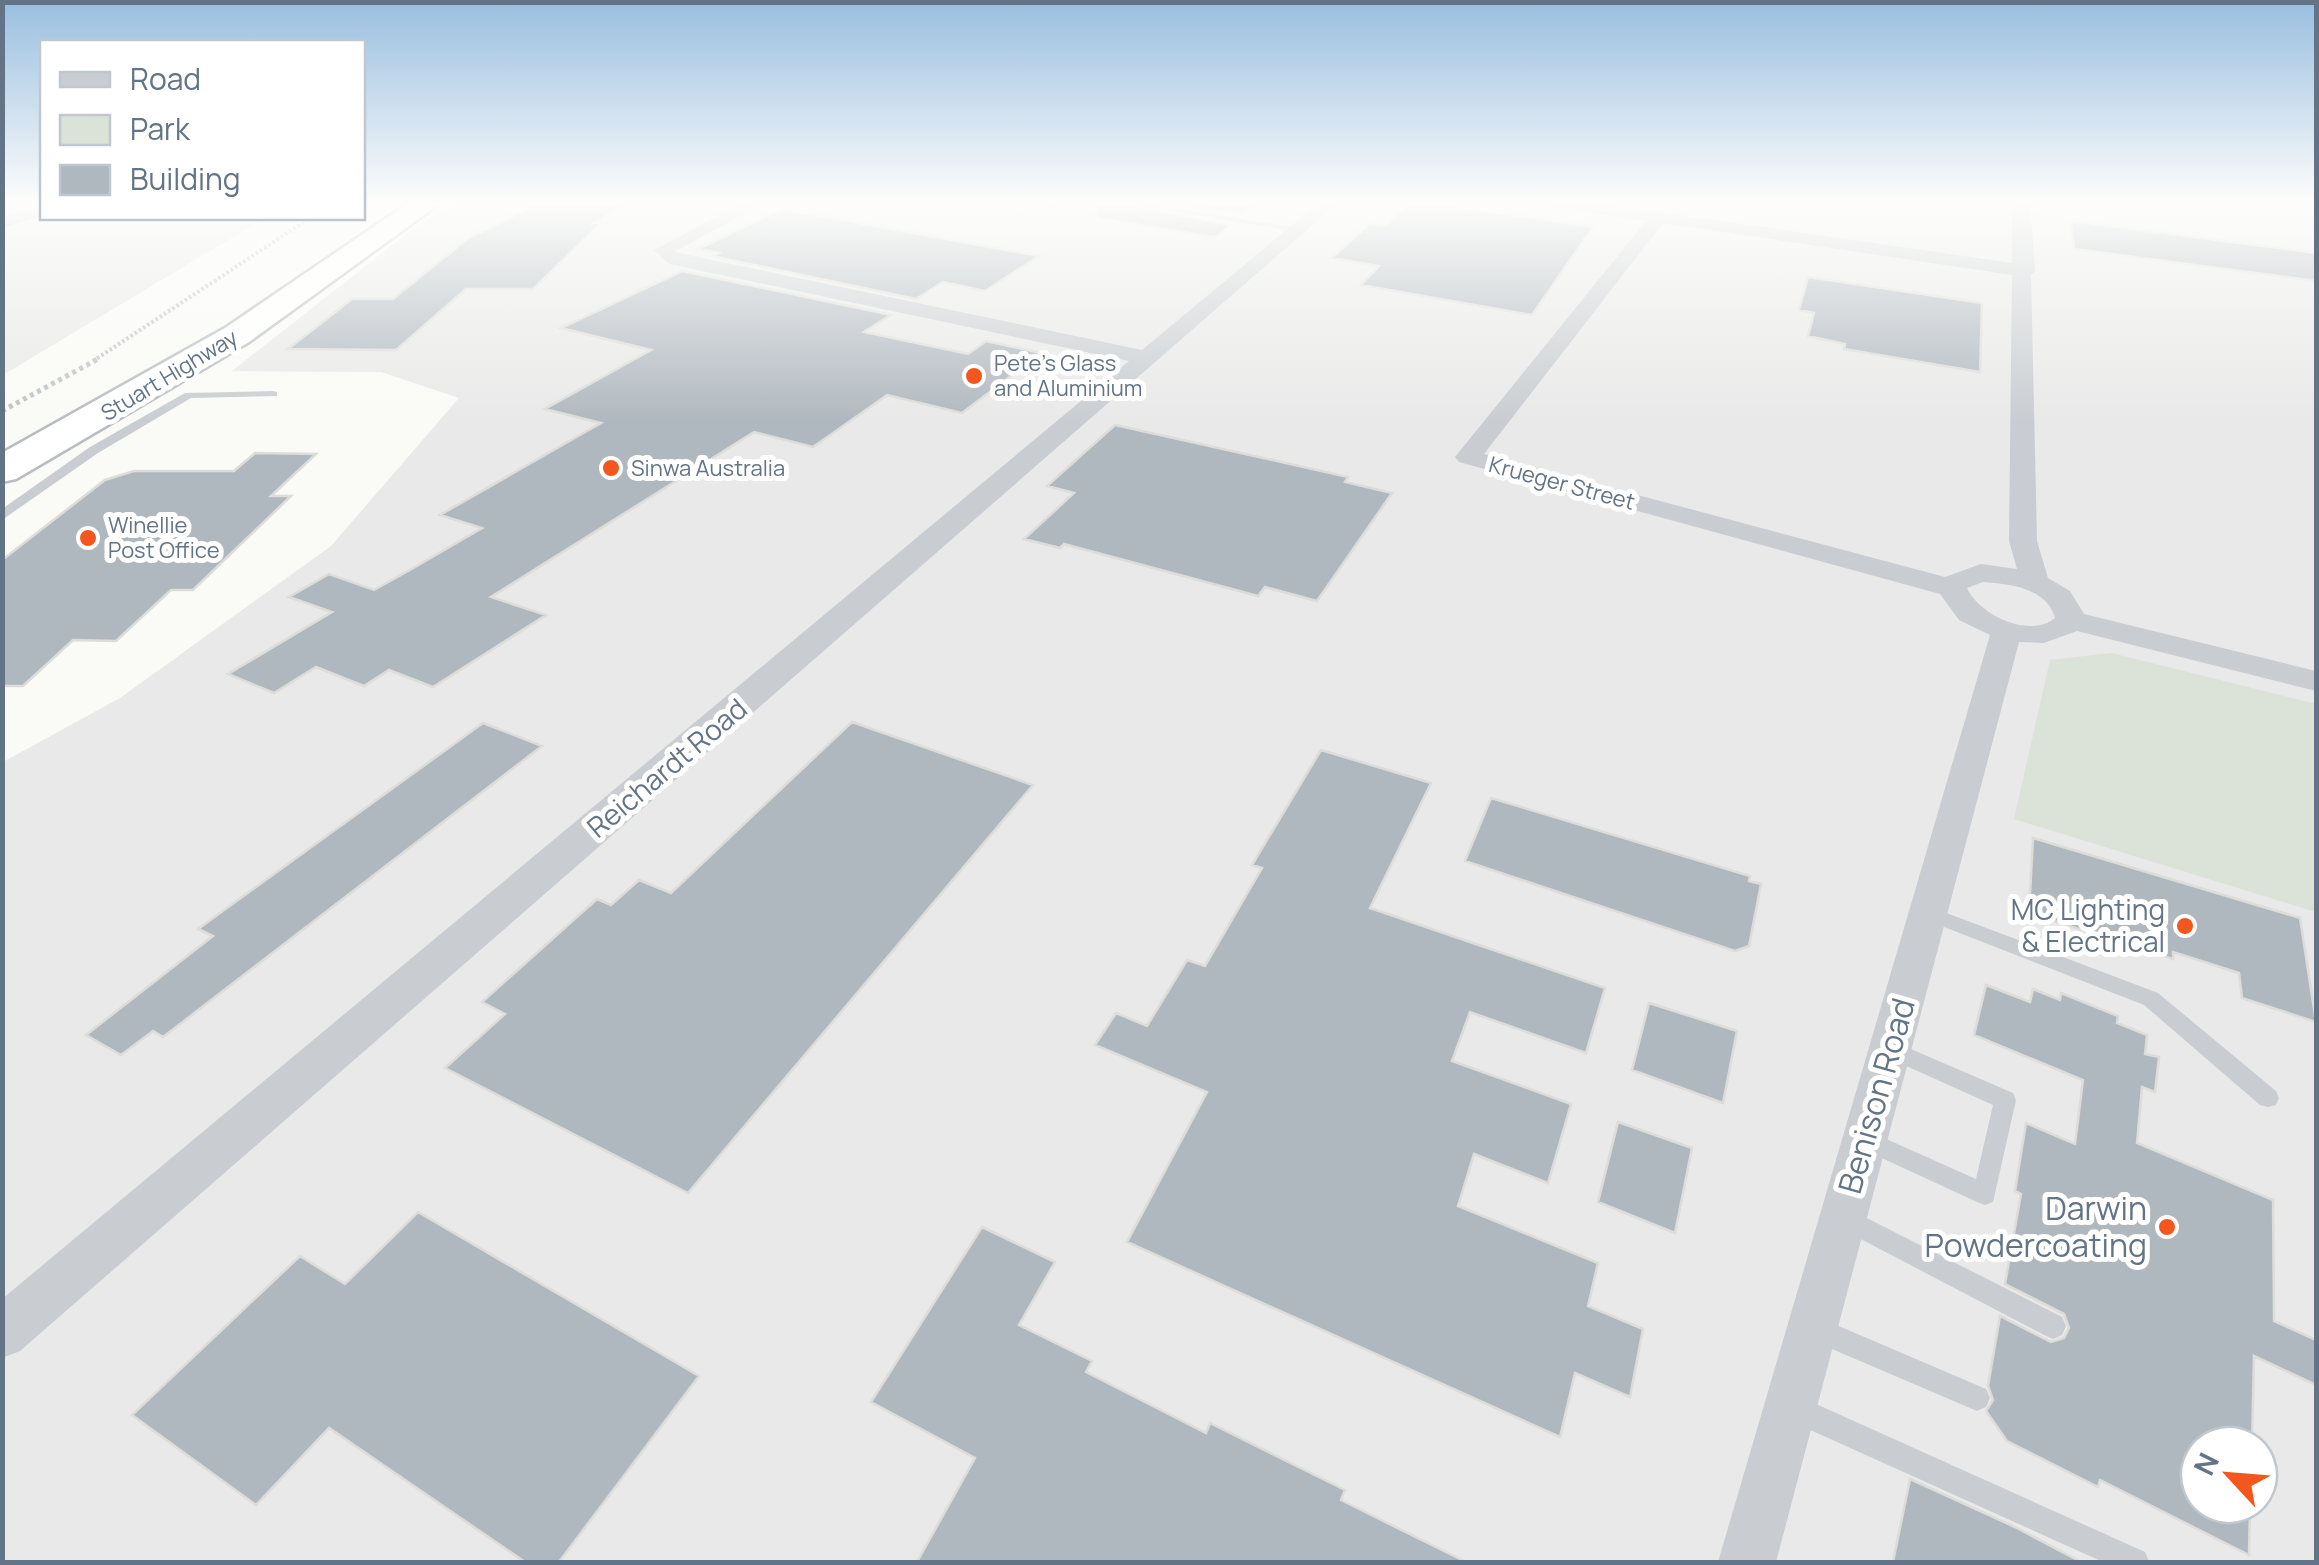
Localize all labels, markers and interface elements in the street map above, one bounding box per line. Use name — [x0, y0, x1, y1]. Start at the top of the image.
legend — [40, 40, 365, 220]
text: Road — [130, 58, 201, 99]
text: Park — [130, 108, 191, 149]
text: Building — [130, 158, 241, 199]
street label: Stuart Highway — [95, 322, 243, 428]
place label: Pete's Glass and Aluminium — [994, 348, 1143, 403]
marker: Pete's Glass and Aluminium — [963, 365, 985, 387]
street label: Krueger Street — [1486, 449, 1638, 517]
place label: Sinwa Australia — [631, 453, 785, 483]
marker: Sinwa Australia — [600, 457, 622, 479]
place label: Winellie Post Office — [108, 510, 220, 565]
marker: Winellie Post Office — [77, 527, 99, 549]
street label: Reichardt Road — [578, 689, 754, 845]
place label: MC Lighting & Electrical — [2011, 890, 2165, 960]
marker: MC Lighting & Electrical — [2174, 915, 2196, 937]
street label: Benison Road — [1827, 993, 1925, 1199]
place label: Darwin Powdercoating — [1925, 1186, 2147, 1267]
marker: Darwin Powdercoating — [2156, 1216, 2178, 1238]
north arrow — [2179, 1425, 2279, 1525]
text: N — [2184, 1446, 2227, 1481]

